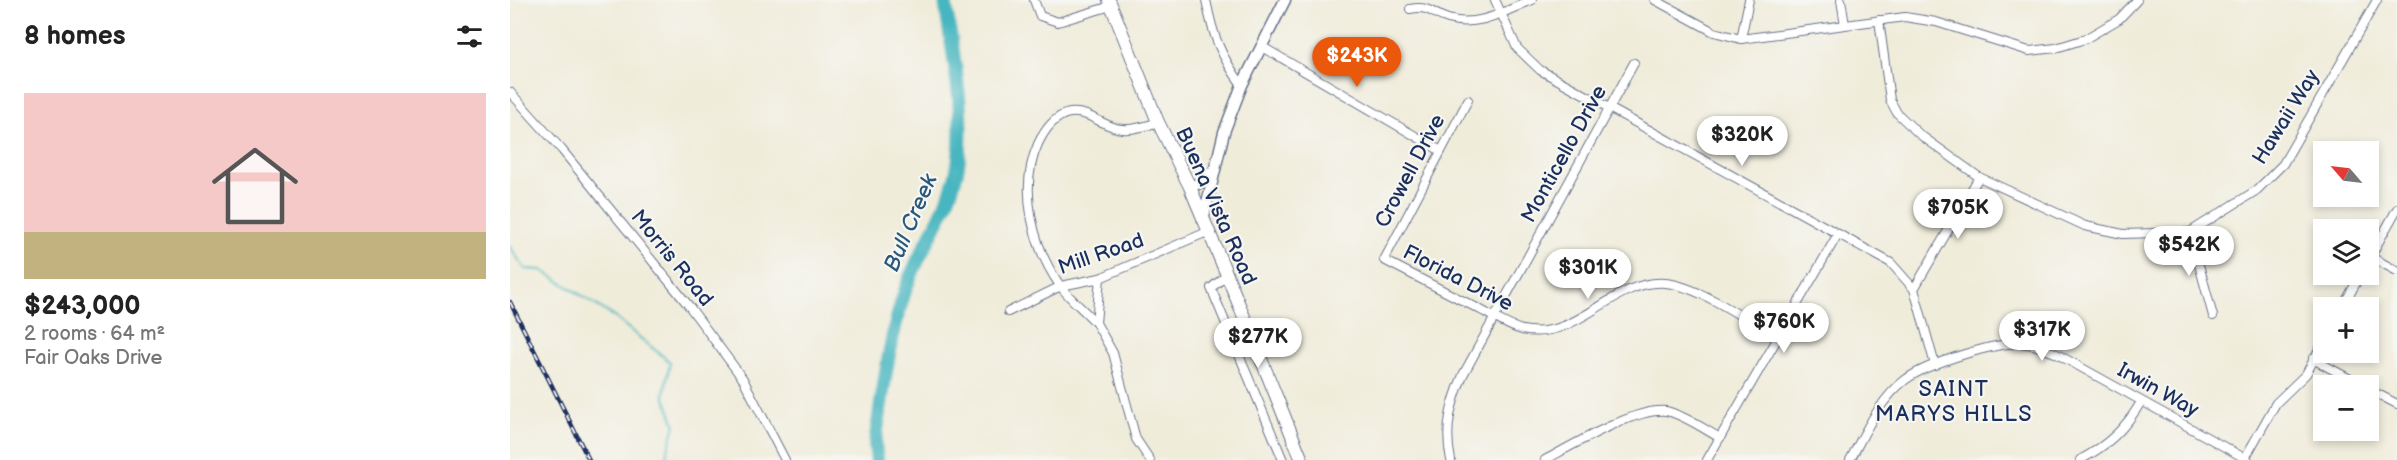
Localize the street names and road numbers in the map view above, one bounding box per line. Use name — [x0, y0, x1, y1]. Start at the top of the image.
street label: Hawaii Way — [2247, 65, 2325, 169]
street label: Monticello Drive — [1516, 81, 1612, 227]
street label: Crowell Drive — [1370, 110, 1450, 232]
street label: Buena Vista Road — [1170, 123, 1262, 289]
street label: Morris Road — [625, 205, 719, 311]
street label: Mill Road — [1055, 228, 1147, 280]
street label: Florida Drive — [1399, 240, 1517, 316]
street label: Irwin Way — [2113, 357, 2203, 423]

